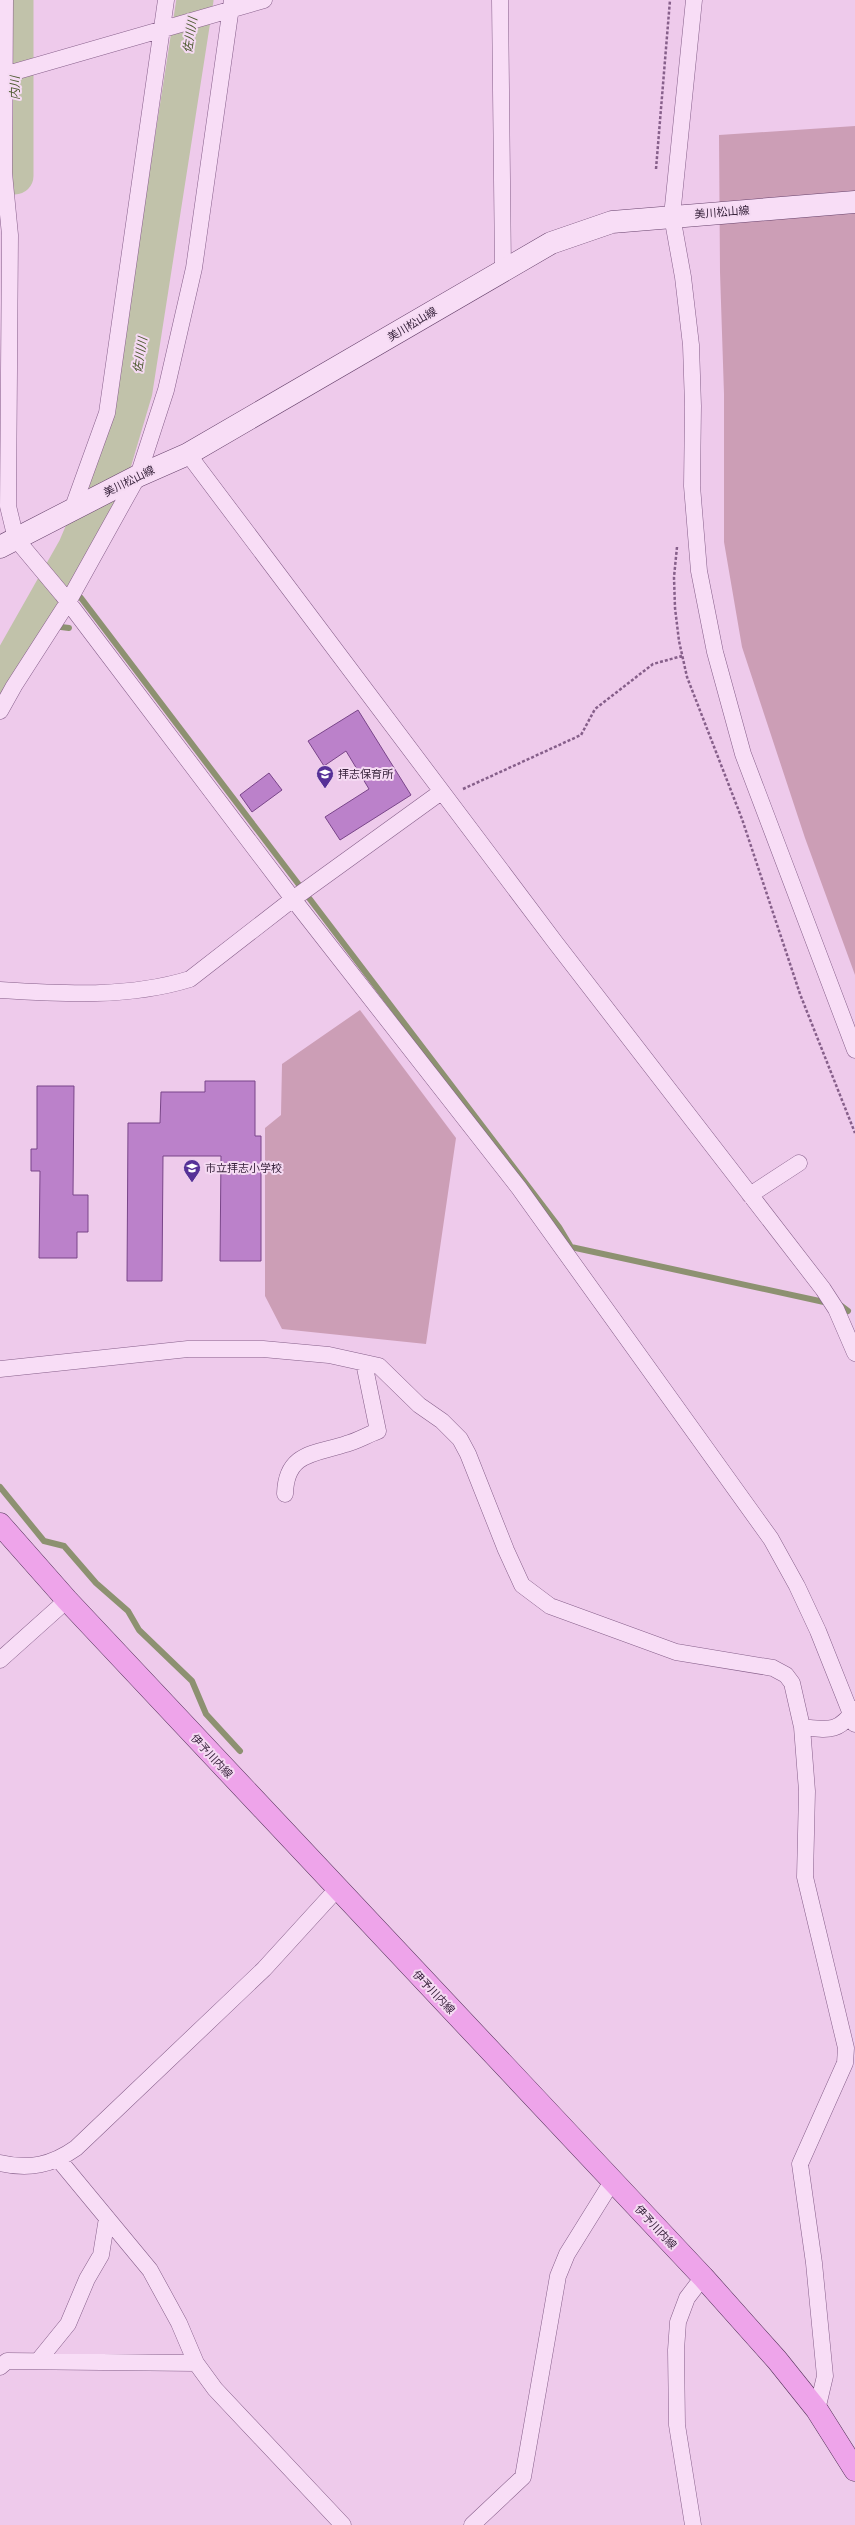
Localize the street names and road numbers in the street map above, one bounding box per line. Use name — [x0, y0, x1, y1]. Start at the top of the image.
street label: 美川松山線 — [694, 203, 750, 221]
street label: 美川松山線 — [385, 304, 439, 344]
street label: 美川松山線 — [101, 463, 157, 499]
street label: 伊予川内線 — [188, 1731, 236, 1781]
street label: 伊予川内線 — [410, 1967, 458, 2017]
street label: 伊予川内線 — [632, 2202, 680, 2252]

